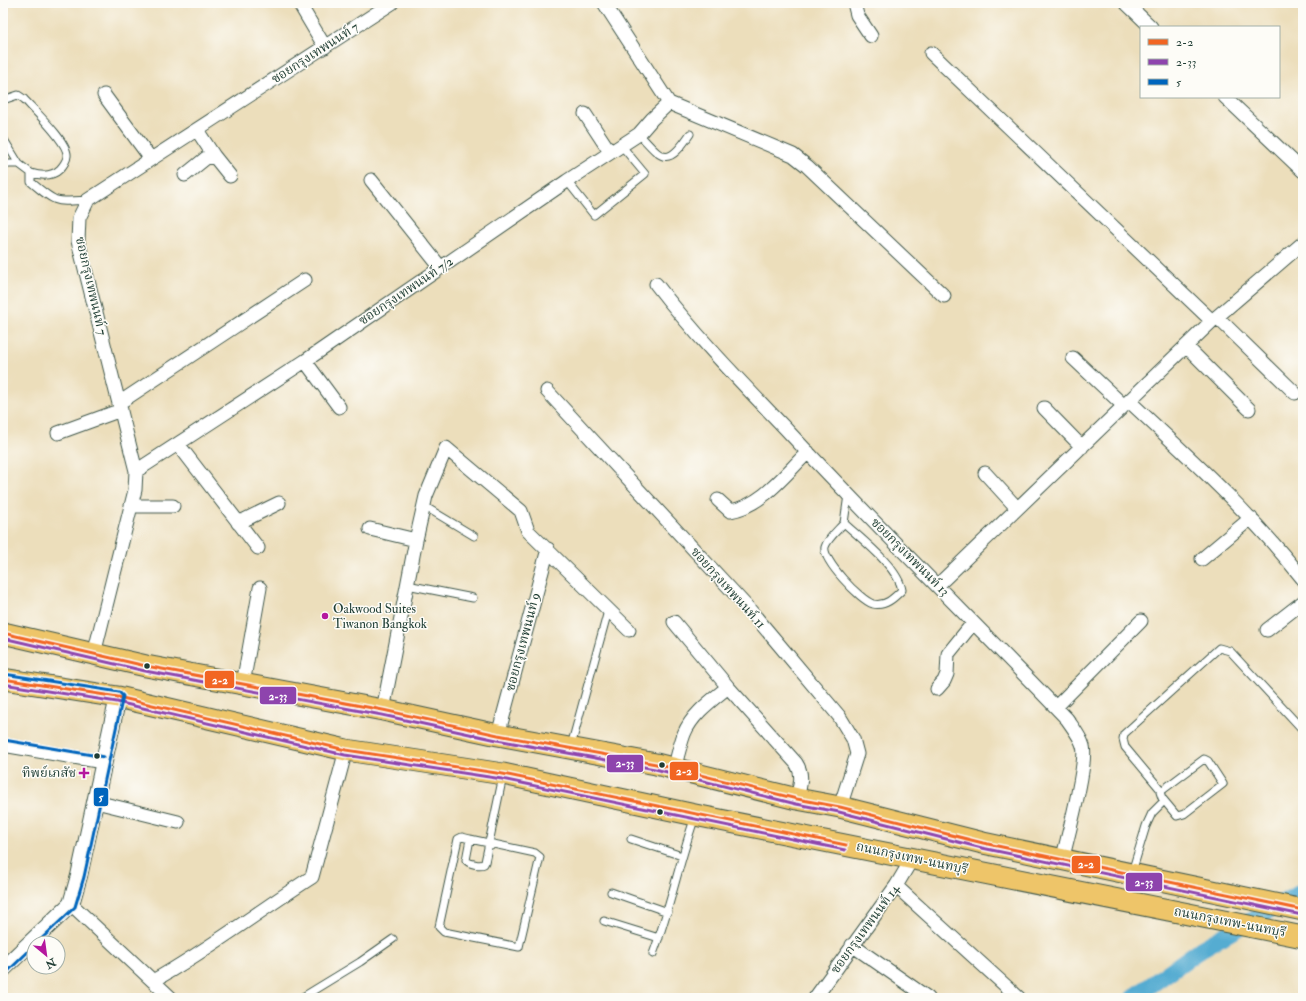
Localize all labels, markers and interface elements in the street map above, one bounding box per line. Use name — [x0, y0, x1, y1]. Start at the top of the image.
street label: ซอยกรุงเทพนนท์ 7 — [268, 19, 362, 87]
legend — [1140, 26, 1280, 98]
text: 2-2 — [1176, 35, 1193, 50]
text: 2-33 — [1176, 55, 1196, 70]
text: 5 — [1176, 75, 1182, 90]
street label: ซอยกรุงเทพนนท์ 7 — [72, 235, 110, 337]
street label: ซอยกรุงเทพนนท์ 7/2 — [356, 253, 457, 329]
street label: ซอยกรุงเทพนนท์ 13 — [867, 514, 953, 600]
street label: ซอยกรุงเทพนนท์ 11 — [687, 544, 769, 632]
street label: ซอยกรุงเทพนนท์ 9 — [502, 591, 544, 693]
place label: Oakwood Suites Tiwanon Bangkok — [333, 601, 428, 632]
marker: Oakwood Suites Tiwanon Bangkok — [320, 611, 330, 621]
unlabelled marker — [142, 661, 152, 671]
line badge: 2-2 — [204, 670, 235, 689]
text: 2-2 — [212, 674, 228, 687]
line badge: 2-33 — [259, 686, 297, 705]
text: 2-33 — [269, 690, 287, 703]
unlabelled marker — [92, 751, 102, 761]
line badge: 2-33 — [606, 754, 644, 773]
text: 2-33 — [616, 757, 634, 770]
unlabelled marker — [657, 760, 667, 770]
line badge: 2-2 — [669, 761, 699, 781]
place label: ทิพย์เภสัช — [22, 765, 76, 781]
text: 2-2 — [676, 765, 692, 778]
marker: ทิพย์เภสัช — [79, 768, 89, 778]
line badge: 5 — [93, 787, 109, 807]
text: 5 — [99, 791, 104, 804]
unlabelled marker — [655, 807, 665, 817]
street label: ถนนกรุงเทพ-นนทบุรี — [855, 838, 969, 878]
line badge: 2-2 — [1071, 855, 1101, 874]
text: 2-2 — [1078, 858, 1094, 871]
line badge: 2-33 — [1125, 872, 1163, 892]
text: 2-33 — [1135, 876, 1153, 889]
street label: ซอยกรุงเทพนนท์ 14 — [827, 880, 903, 977]
street label: ถนนกรุงเทพ-นนทบุรี — [1173, 903, 1287, 941]
north arrow — [26, 935, 66, 975]
text: N — [42, 955, 59, 972]

